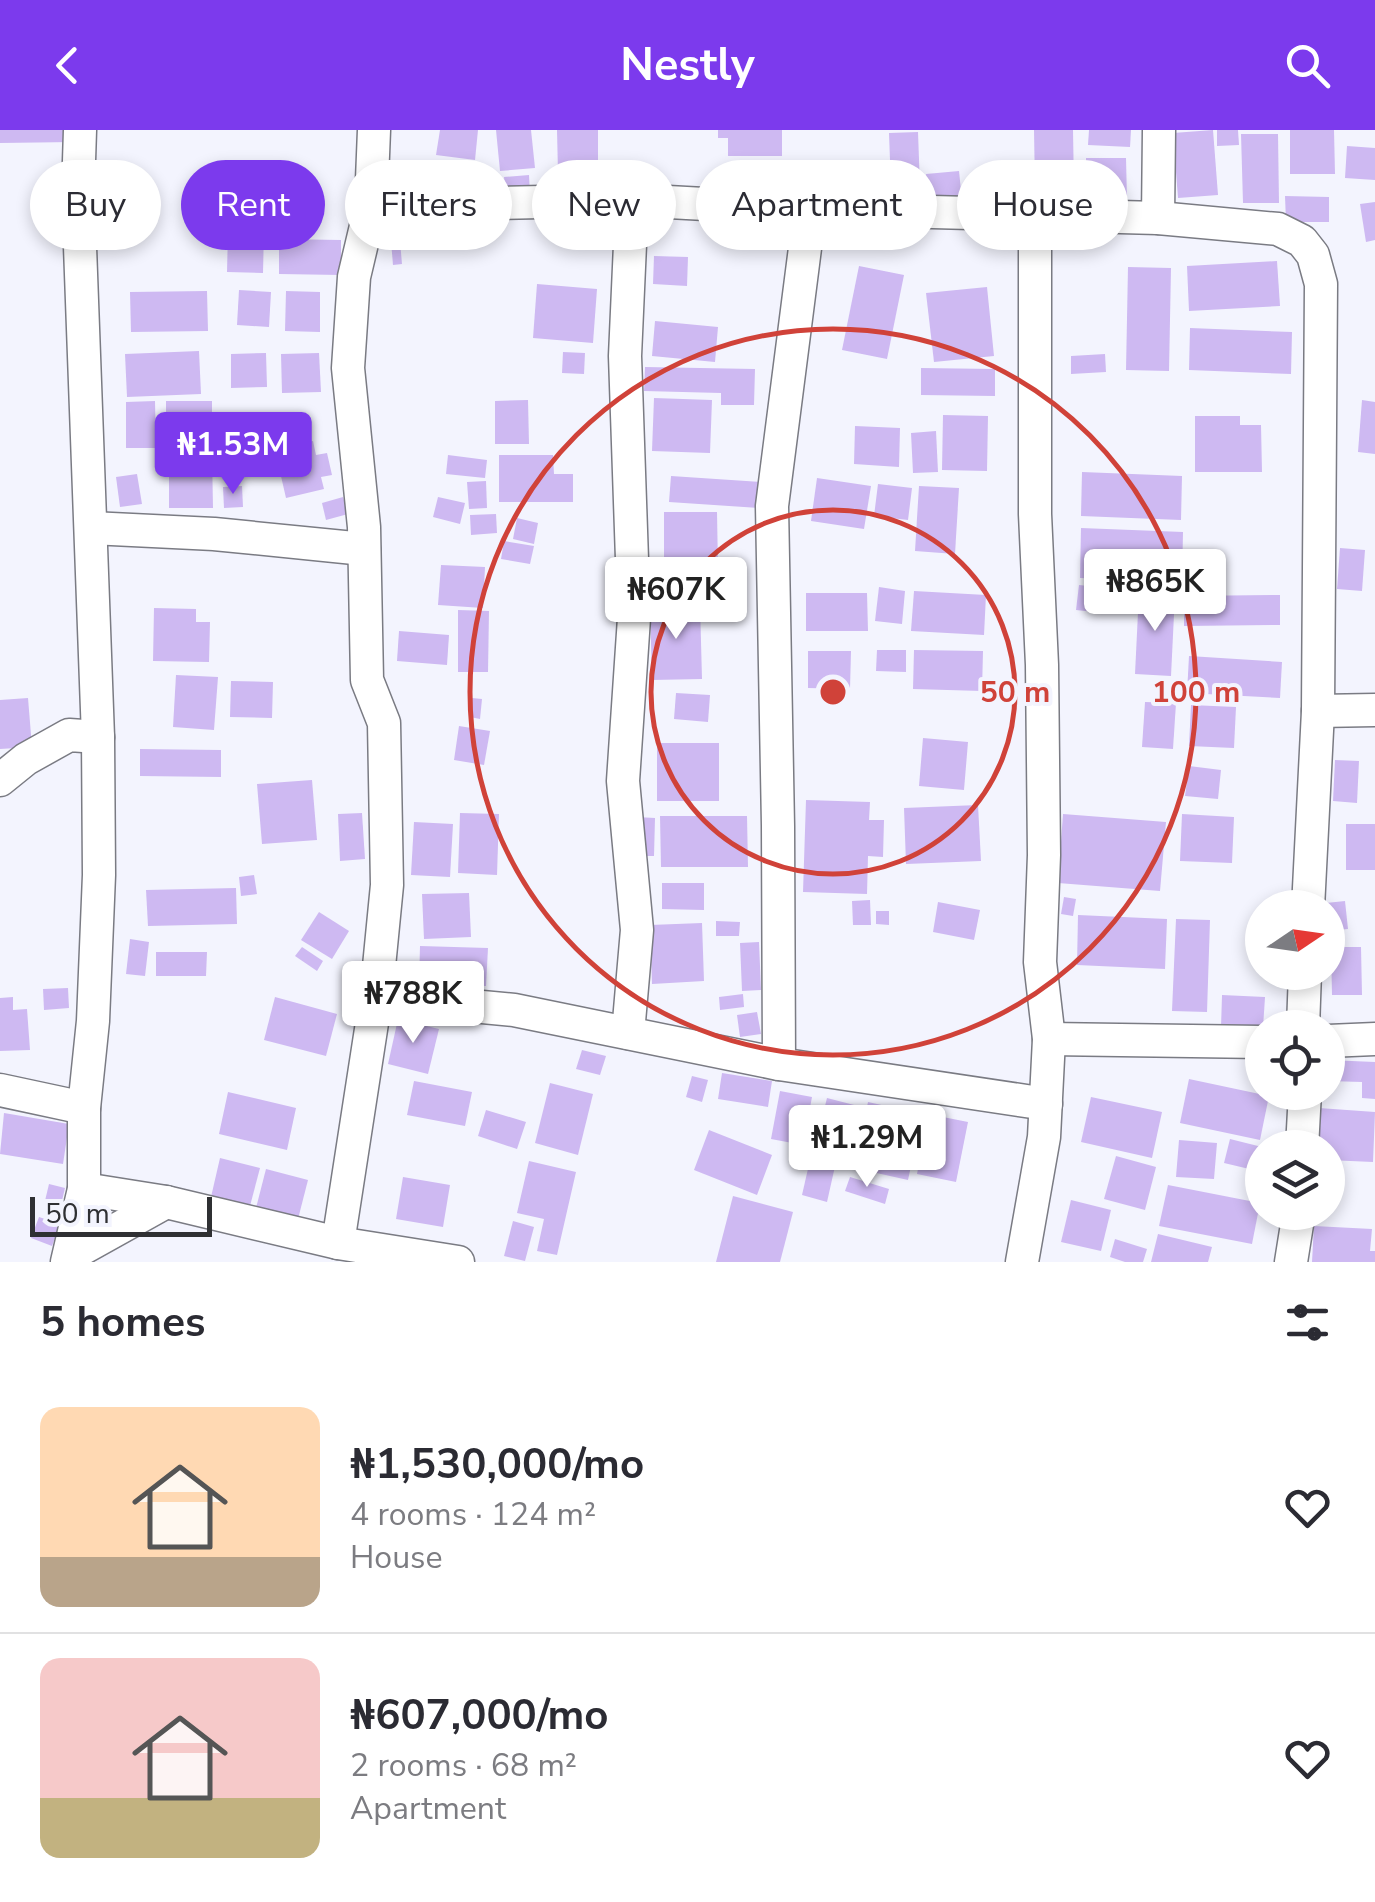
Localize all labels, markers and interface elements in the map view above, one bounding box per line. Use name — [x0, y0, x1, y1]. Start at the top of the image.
text: Nestly — [620, 35, 755, 96]
icon: back — [40, 38, 95, 93]
icon: search — [1280, 38, 1335, 93]
chip: Buy — [30, 160, 161, 250]
chip: Rent — [181, 160, 325, 250]
chip: Filters — [345, 160, 512, 250]
chip: New — [532, 160, 676, 250]
chip: Apartment — [696, 160, 937, 250]
chip: House — [957, 160, 1128, 250]
pin: ₦1.53M — [152, 412, 314, 497]
text: ₦1.53M — [177, 423, 289, 466]
pin: ₦865K — [1085, 549, 1225, 634]
pin: ₦607K — [606, 557, 746, 642]
text: ₦865K — [1106, 560, 1204, 603]
text: ₦607K — [627, 568, 725, 611]
text: 50 m — [980, 672, 1050, 713]
text: 100 m — [1152, 672, 1240, 713]
centre of rings — [815, 674, 851, 710]
north arrow — [1245, 890, 1345, 990]
map controls — [1245, 890, 1345, 1230]
pin: ₦788K — [343, 961, 483, 1046]
text: ₦788K — [364, 972, 462, 1015]
button: locate — [1245, 1010, 1345, 1110]
pin: ₦1.29M — [786, 1105, 948, 1190]
text: ₦1.29M — [811, 1116, 923, 1159]
button: layers — [1245, 1130, 1345, 1230]
scale bar — [30, 1192, 212, 1236]
text: 50 m — [45, 1195, 110, 1233]
text: 5 homes — [40, 1294, 205, 1351]
icon: filters — [1280, 1295, 1335, 1350]
text: ₦1,530,000/mo — [350, 1436, 644, 1493]
icon: home — [120, 1447, 240, 1567]
icon: heart — [1280, 1480, 1335, 1535]
text: 4 rooms · 124 m² — [350, 1493, 596, 1536]
text: House — [350, 1536, 443, 1579]
text: ₦607,000/mo — [350, 1687, 608, 1744]
icon: home — [120, 1698, 240, 1818]
icon: heart — [1280, 1731, 1335, 1786]
text: 2 rooms · 68 m² — [350, 1744, 577, 1787]
text: Apartment — [350, 1787, 506, 1830]

